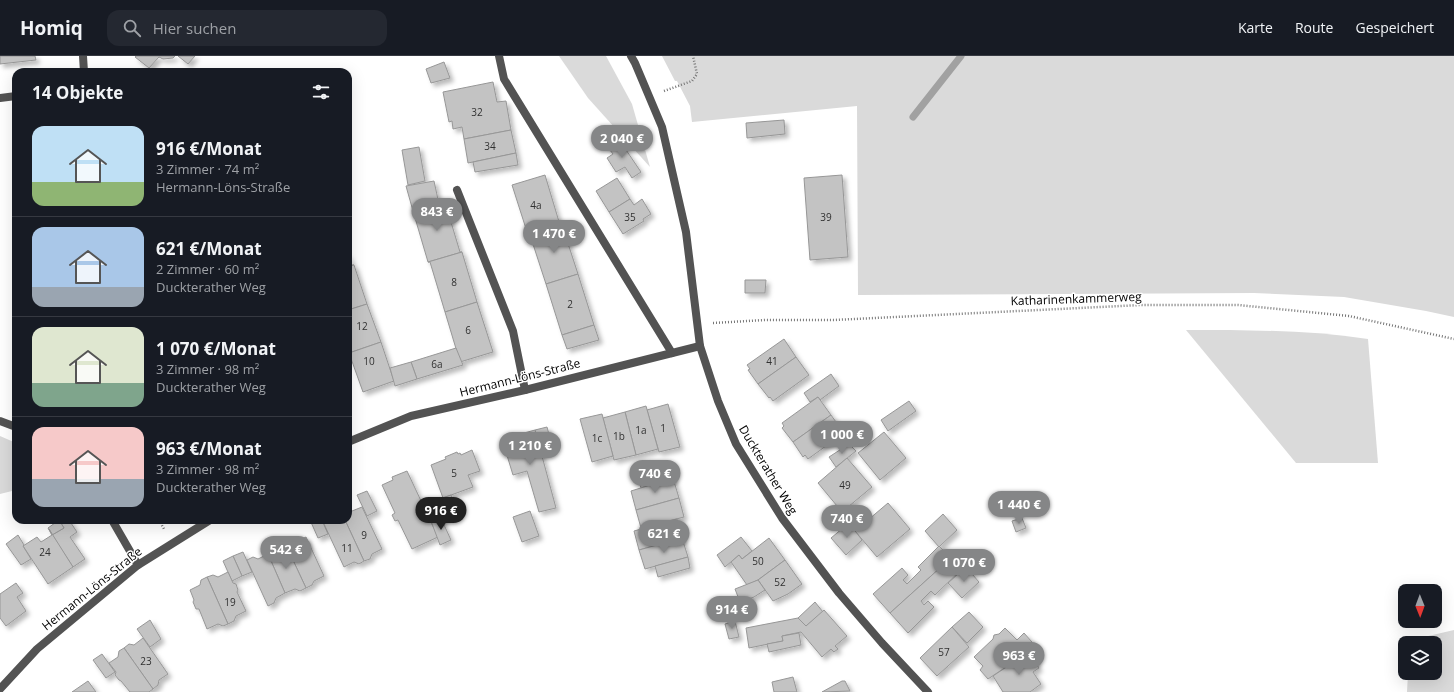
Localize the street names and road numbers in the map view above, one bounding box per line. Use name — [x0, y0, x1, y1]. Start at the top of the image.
street label: Katharinenkammerweg — [1010, 288, 1142, 309]
street label: Hermann-Löns-Straße — [458, 354, 582, 401]
street label: Duckterather Weg — [735, 422, 802, 518]
street label: Hermann-Löns-Straße — [38, 543, 145, 634]

